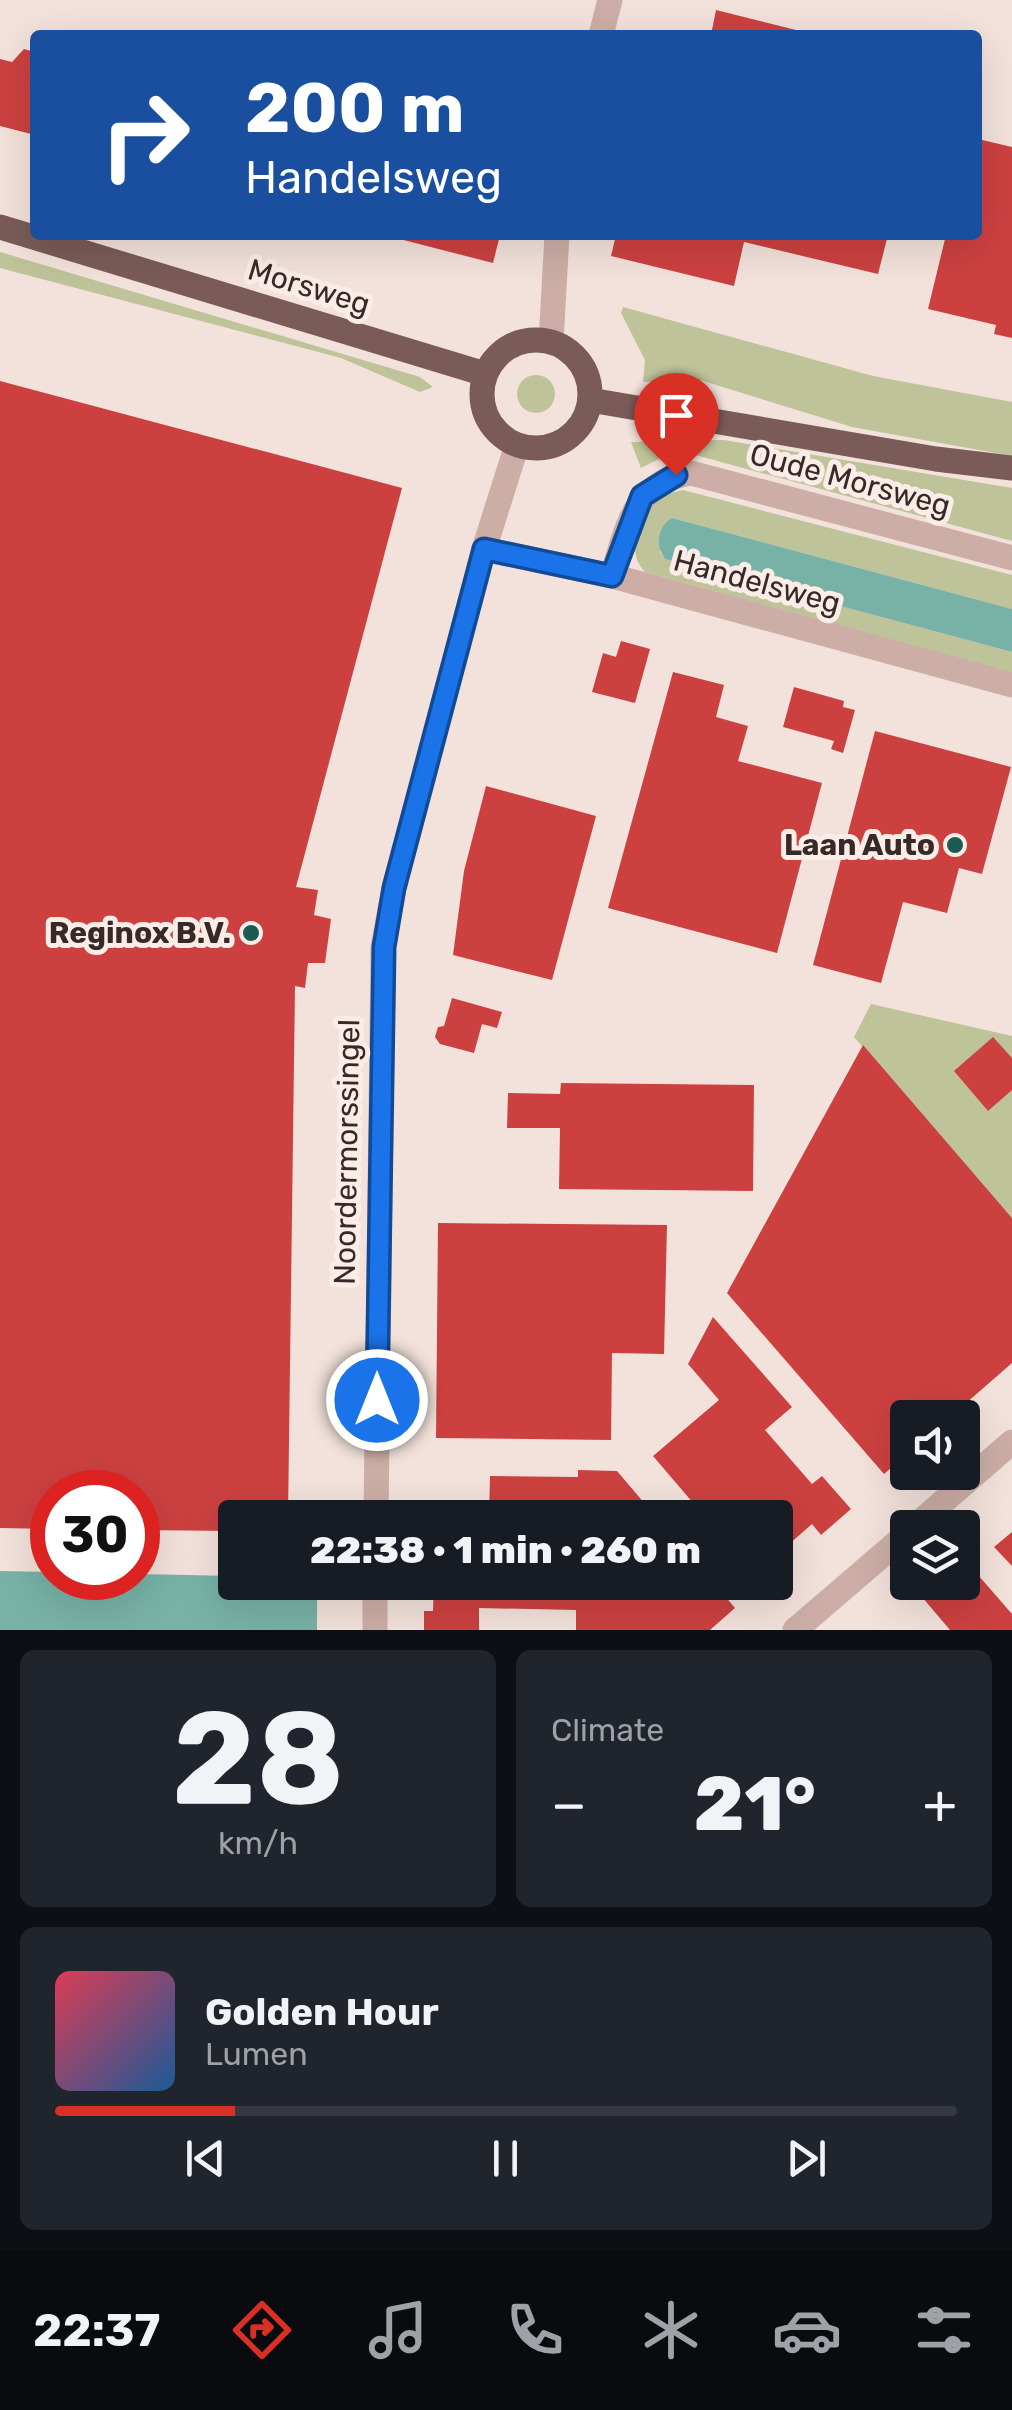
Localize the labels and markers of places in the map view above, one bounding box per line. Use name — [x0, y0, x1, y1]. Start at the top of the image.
pin — [634, 373, 719, 476]
place label: Laan Auto — [784, 827, 935, 863]
marker: Laan Auto — [944, 834, 966, 856]
place label: Reginox B.V. — [49, 915, 231, 951]
marker: Reginox B.V. — [240, 922, 262, 944]

